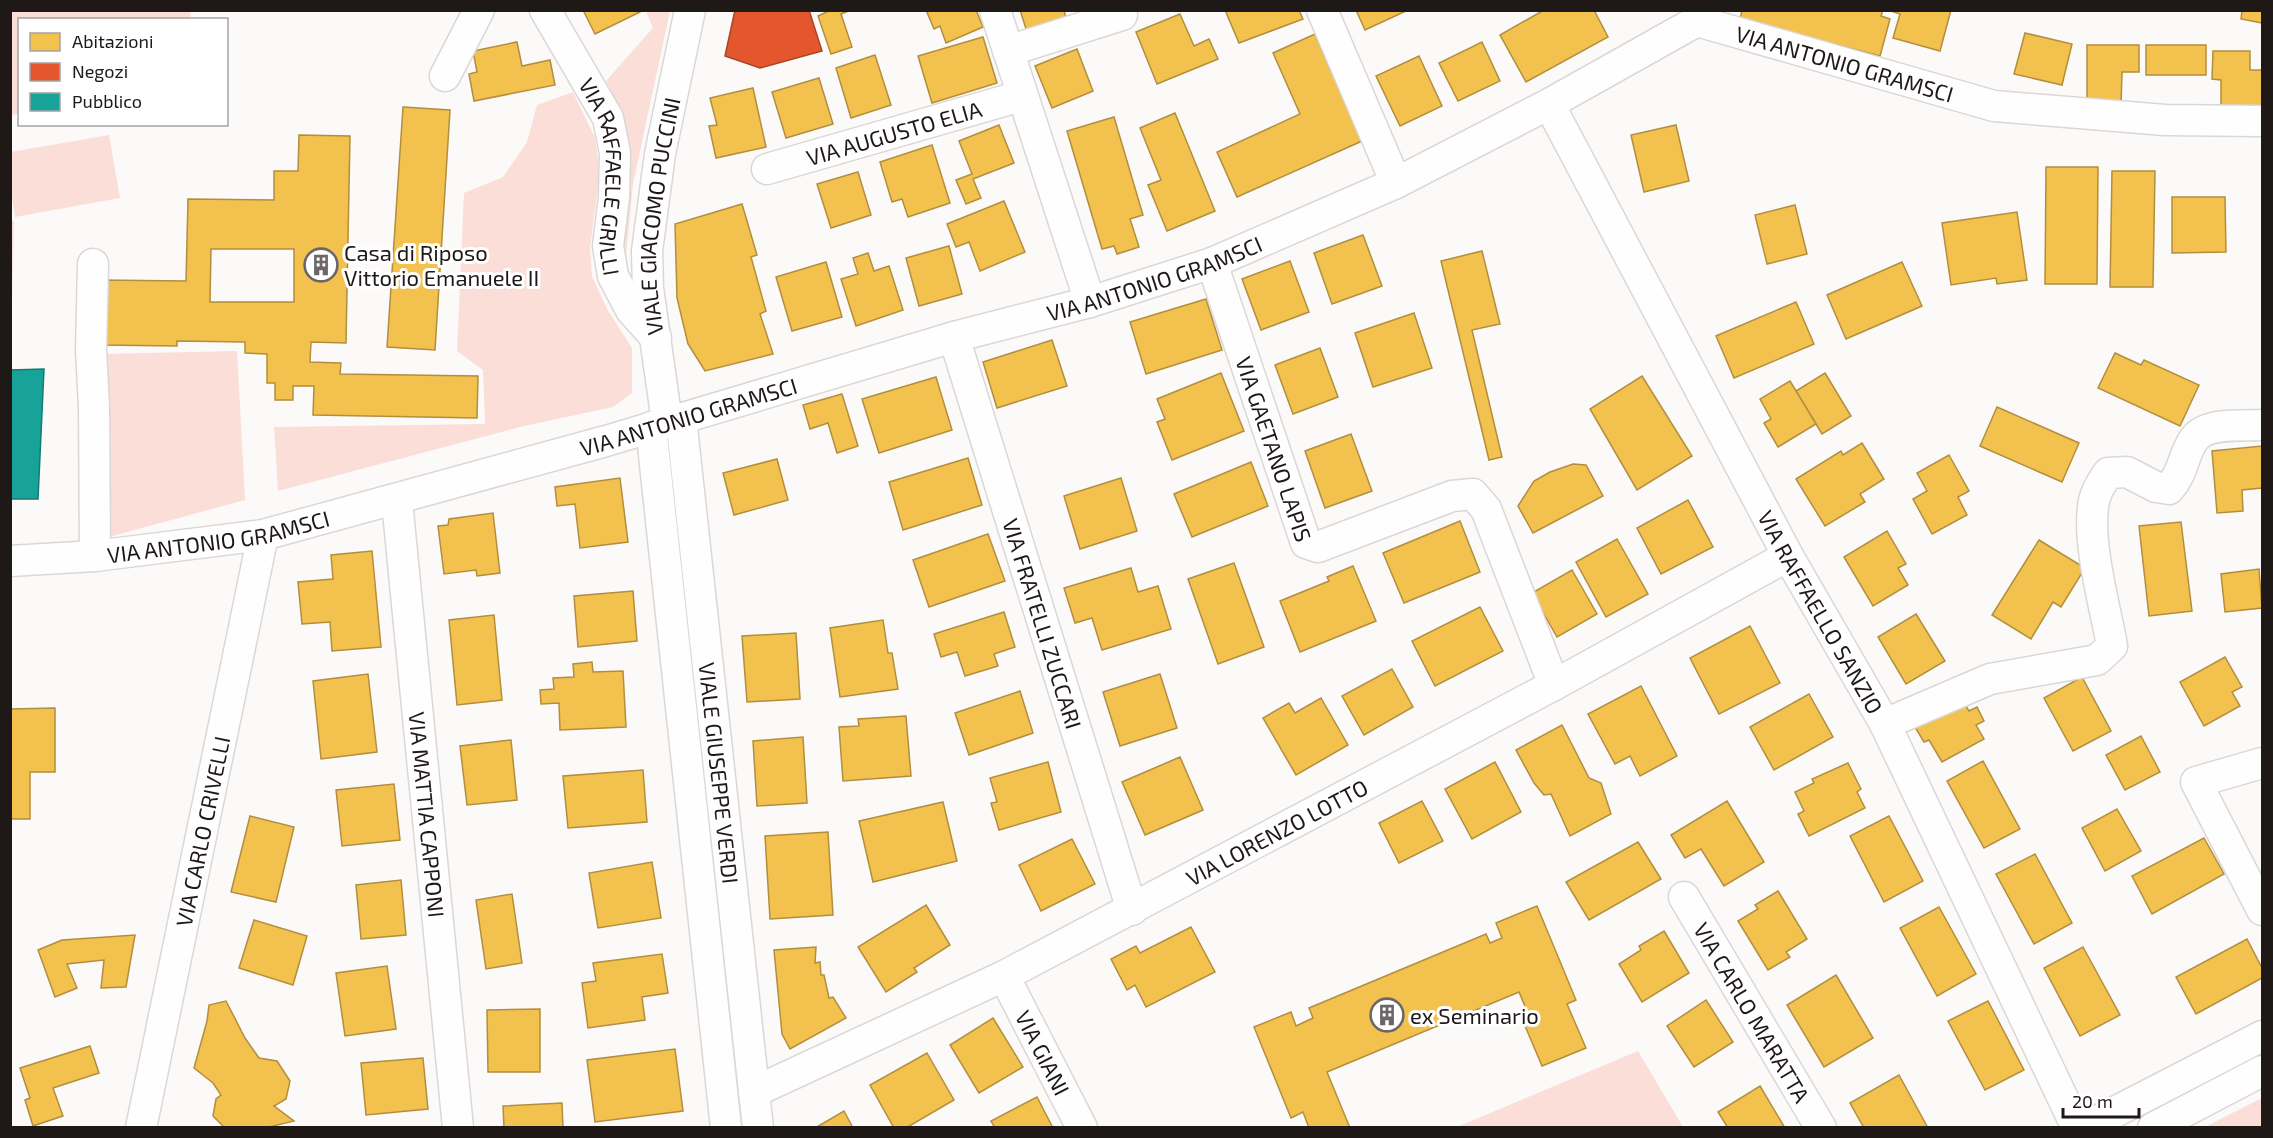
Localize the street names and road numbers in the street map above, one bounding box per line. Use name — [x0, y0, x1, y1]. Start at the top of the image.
street label: VIA ANTONIO GRAMSCI — [1733, 20, 1957, 107]
street label: VIA RAFFAELE GRILLI — [574, 73, 628, 277]
street label: VIALE GIACOMO PUCCINI — [634, 95, 685, 337]
street label: VIA AUGUSTO ELIA — [803, 95, 985, 170]
street label: VIA ANTONIO GRAMSCI — [1044, 230, 1266, 326]
street label: VIA GAETANO LAPIS — [1231, 353, 1317, 545]
street label: VIA ANTONIO GRAMSCI — [577, 372, 800, 461]
street label: VIA ANTONIO GRAMSCI — [106, 504, 332, 567]
street label: VIA RAFFAELLO SANZIO — [1753, 506, 1889, 718]
street label: VIA FRATELLI ZUCCARI — [998, 515, 1088, 732]
street label: VIALE GIUSEPPE VERDI — [695, 661, 744, 885]
street label: VIA MATTIA CAPPONI — [405, 710, 450, 919]
street label: VIA CARLO CRIVELLI — [170, 734, 234, 929]
street label: VIA LORENZO LOTTO — [1181, 773, 1372, 890]
street label: VIA CARLO MARATTA — [1689, 918, 1816, 1107]
street label: VIA GIANI — [1011, 1006, 1076, 1099]

